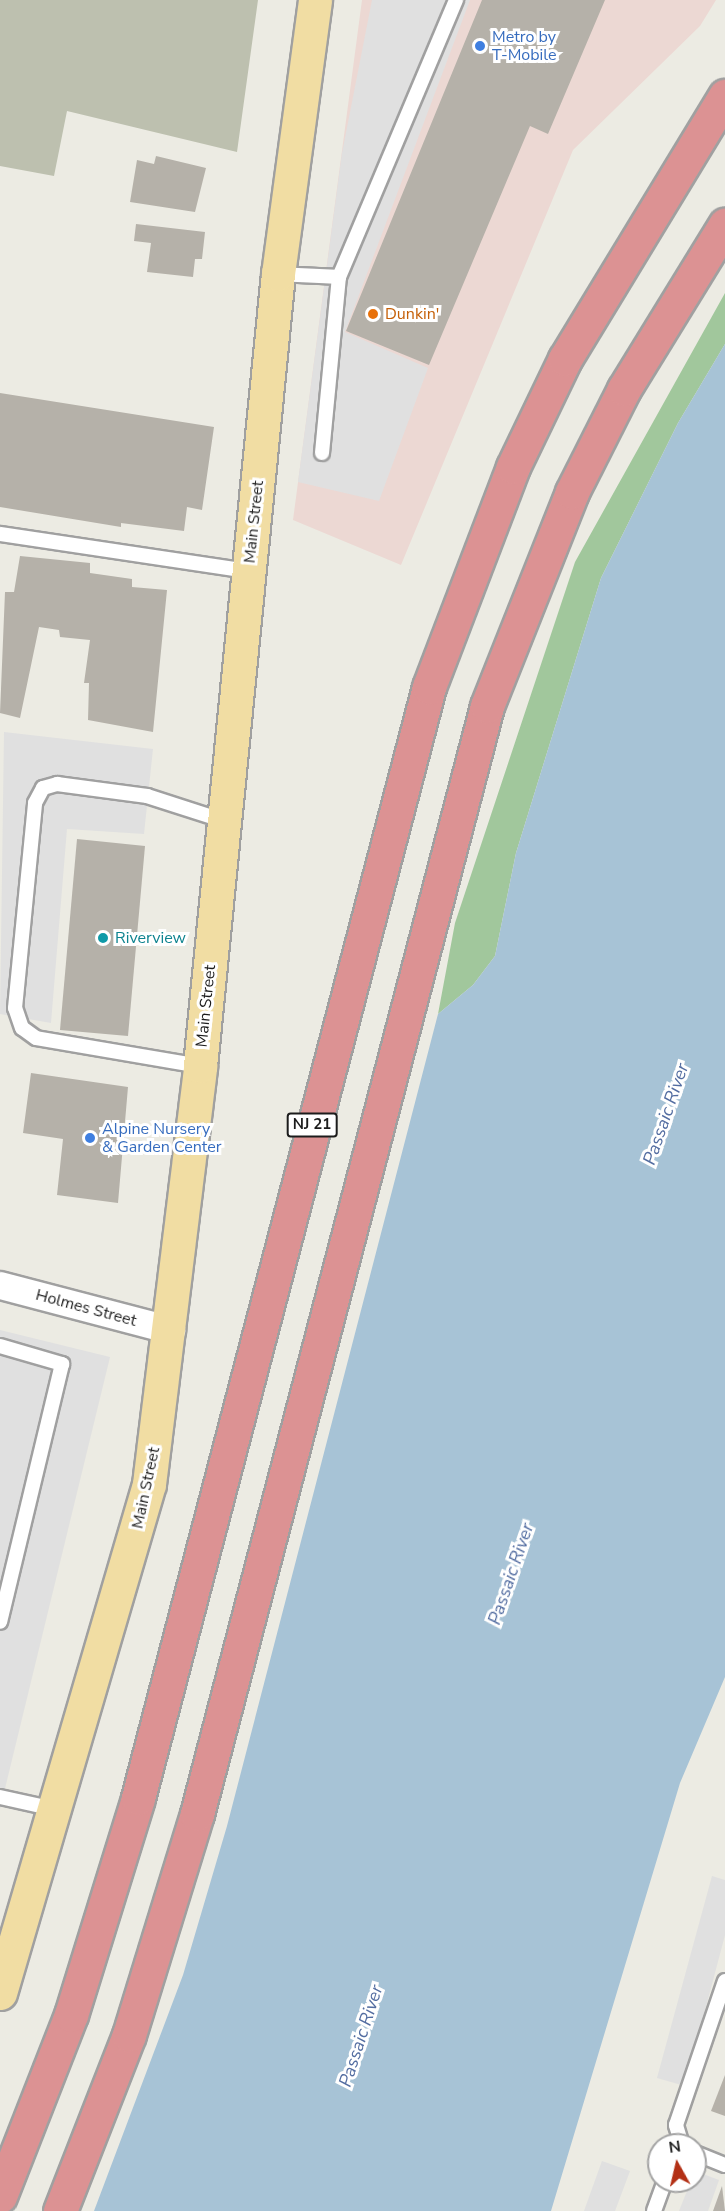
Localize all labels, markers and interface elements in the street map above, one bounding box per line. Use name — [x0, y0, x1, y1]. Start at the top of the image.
place label: Metro by T-Mobile — [492, 27, 556, 65]
marker: Metro by T-Mobile — [473, 39, 487, 53]
place label: Dunkin' — [385, 304, 439, 324]
marker: Dunkin' — [366, 307, 380, 321]
street label: Main Street — [240, 480, 268, 564]
place label: Riverview — [115, 928, 186, 948]
marker: Riverview — [96, 931, 110, 945]
street label: Main Street — [192, 964, 220, 1048]
water label: Passaic River — [639, 1060, 693, 1168]
road number: NJ 21 — [286, 1113, 338, 1137]
place label: Alpine Nursery & Garden Center — [102, 1119, 222, 1157]
marker: Alpine Nursery & Garden Center — [83, 1131, 97, 1145]
street label: Holmes Street — [34, 1285, 138, 1331]
street label: Main Street — [128, 1446, 164, 1530]
water label: Passaic River — [484, 1520, 538, 1628]
water label: Passaic River — [334, 1982, 388, 2090]
north arrow — [647, 2133, 707, 2193]
text: N — [667, 2135, 682, 2159]

